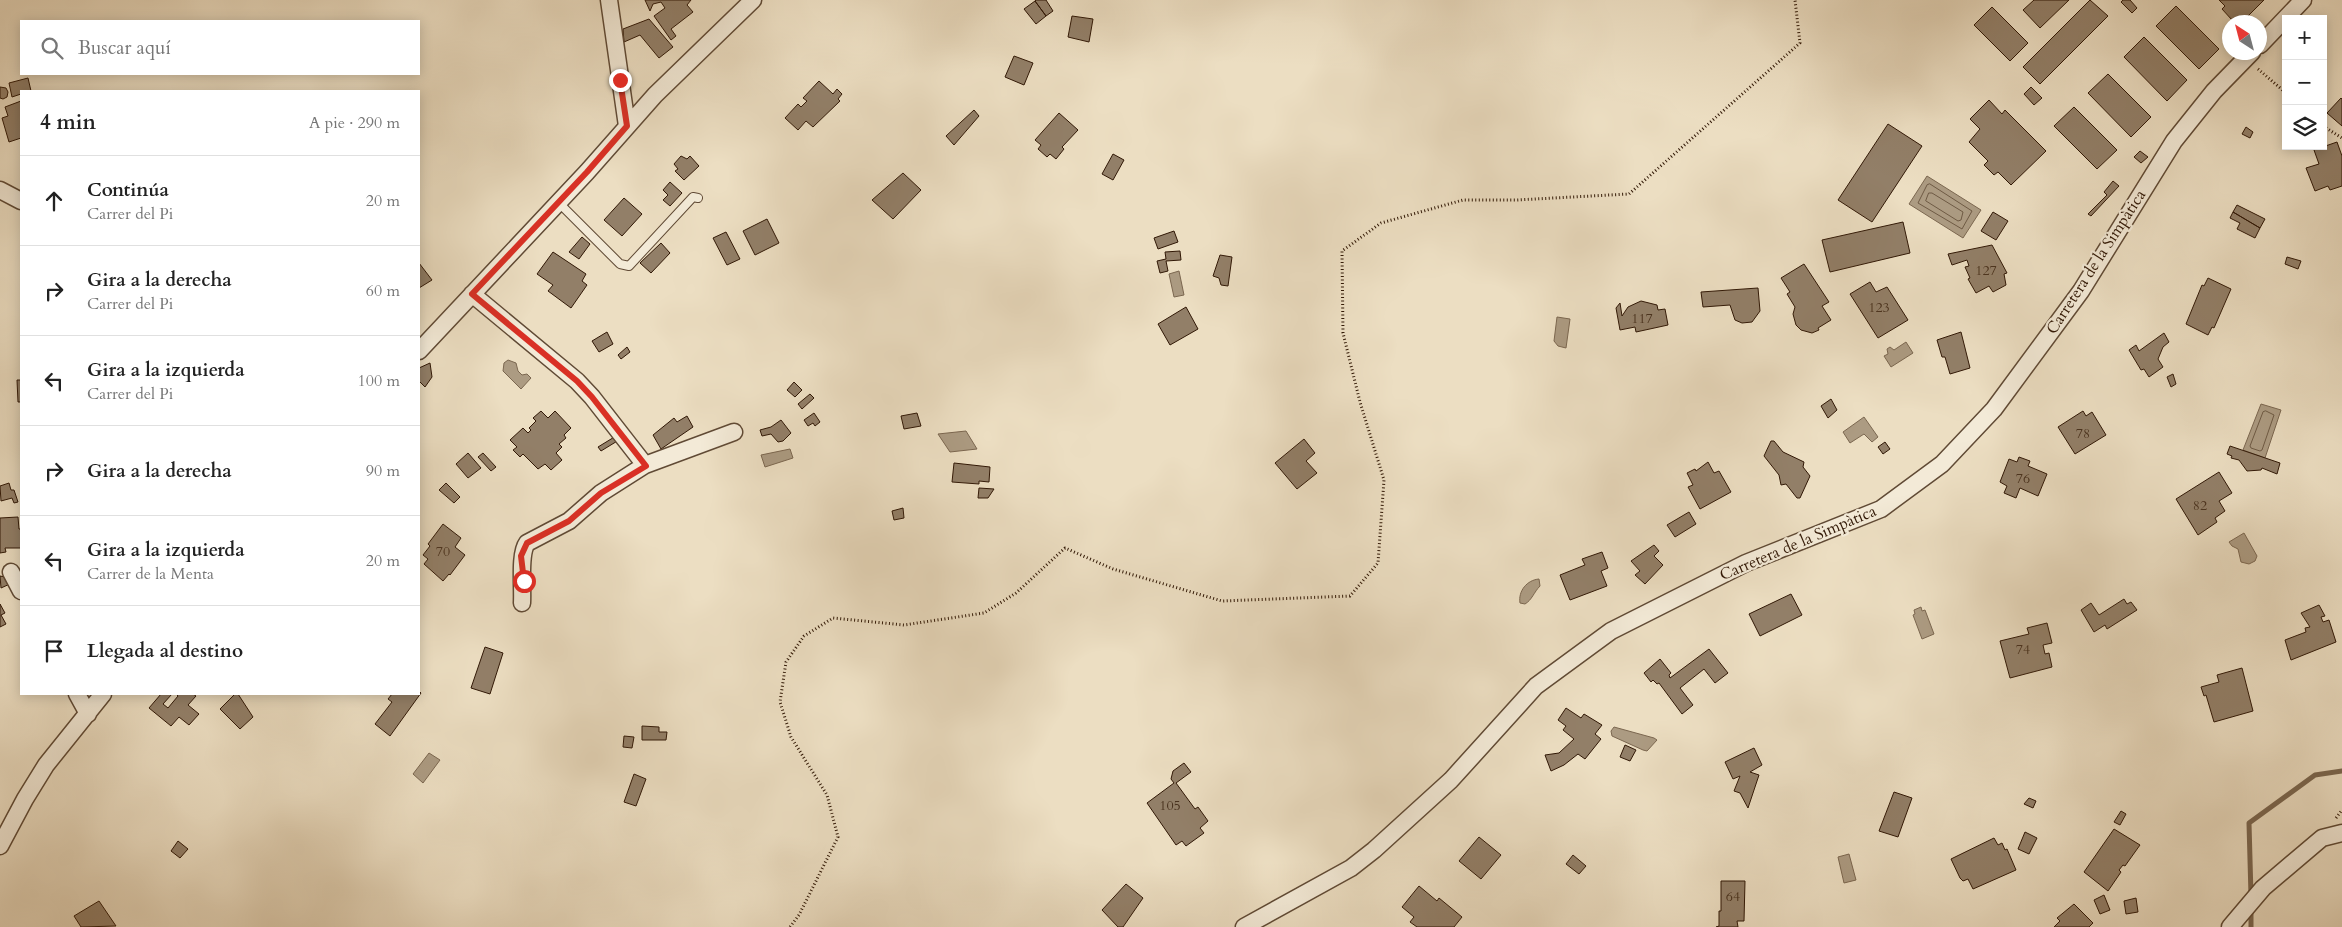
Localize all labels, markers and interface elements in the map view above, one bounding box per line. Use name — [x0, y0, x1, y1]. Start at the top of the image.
north arrow — [2222, 15, 2267, 60]
map controls — [2282, 15, 2327, 150]
button: + — [2282, 15, 2327, 60]
search box — [20, 20, 420, 75]
icon: search — [38, 34, 66, 62]
text: Buscar aquí — [78, 35, 171, 61]
button: − — [2282, 60, 2327, 105]
route end — [609, 69, 632, 92]
button: layers — [2282, 105, 2327, 150]
text: 4 min — [40, 108, 96, 137]
text: A pie · 290 m — [309, 112, 400, 134]
text: Continúa — [87, 177, 169, 203]
street label: Carretera de la Simpàtica — [2041, 185, 2151, 338]
icon: ahead — [40, 187, 68, 215]
text: 20 m — [366, 190, 400, 212]
text: Carrer del Pi — [87, 203, 173, 225]
house number: 127 — [1975, 261, 1997, 280]
text: Gira a la derecha — [87, 267, 232, 293]
icon: right — [40, 277, 68, 305]
text: 60 m — [366, 280, 400, 302]
text: Carrer del Pi — [87, 293, 173, 315]
house number: 123 — [1868, 298, 1890, 317]
house number: 117 — [1631, 309, 1653, 328]
text: Gira a la izquierda — [87, 357, 245, 383]
icon: left — [40, 367, 68, 395]
text: 100 m — [358, 370, 400, 392]
text: Carrer del Pi — [87, 383, 173, 405]
house number: 78 — [2076, 424, 2090, 443]
icon: right — [40, 457, 68, 485]
text: Gira a la derecha — [87, 458, 232, 484]
text: 90 m — [366, 460, 400, 482]
house number: 76 — [2016, 469, 2030, 488]
house number: 82 — [2193, 496, 2207, 515]
street label: Carretera de la Simpàtica — [1716, 500, 1880, 586]
text: Gira a la izquierda — [87, 537, 245, 563]
house number: 70 — [436, 542, 450, 561]
icon: left — [40, 547, 68, 575]
text: 20 m — [366, 550, 400, 572]
text: Carrer de la Menta — [87, 563, 214, 585]
route start — [513, 570, 536, 593]
icon: arrive — [40, 637, 68, 665]
text: Llegada al destino — [87, 638, 243, 664]
house number: 74 — [2016, 640, 2030, 659]
house number: 105 — [1159, 796, 1181, 815]
house number: 64 — [1726, 887, 1740, 906]

